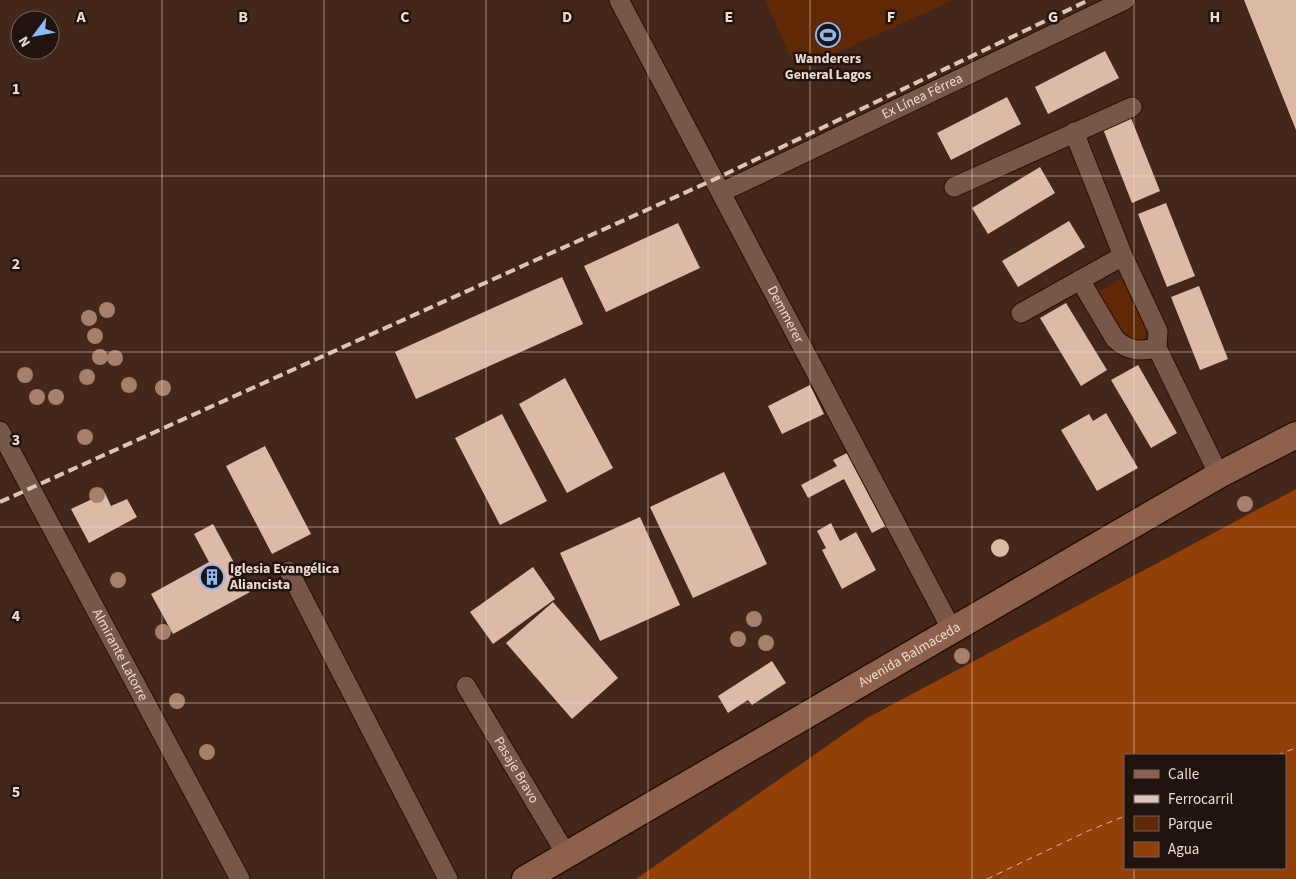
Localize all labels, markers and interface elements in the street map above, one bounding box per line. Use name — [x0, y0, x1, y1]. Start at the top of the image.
text: A — [75, 6, 86, 28]
text: B — [238, 6, 248, 28]
text: C — [400, 6, 410, 28]
text: D — [562, 6, 572, 28]
text: E — [725, 6, 733, 28]
text: F — [887, 6, 895, 28]
text: G — [1048, 6, 1058, 28]
text: H — [1210, 6, 1220, 28]
north arrow — [10, 10, 60, 60]
sports icon: Wanderers General Lagos — [815, 22, 841, 48]
text: N — [14, 32, 36, 51]
place label: Wanderers General Lagos — [785, 49, 871, 85]
street label: Ex Línea Férrea — [879, 69, 966, 124]
text: 1 — [12, 78, 20, 100]
text: 2 — [12, 253, 20, 275]
street label: Demmerer — [762, 283, 809, 347]
text: 3 — [12, 429, 20, 451]
place label: Iglesia Evangélica Aliancista — [229, 559, 339, 595]
building icon: Iglesia Evangélica Aliancista — [199, 564, 225, 590]
text: 4 — [12, 605, 21, 627]
street label: Almirante Latorre — [87, 605, 153, 705]
street label: Avenida Balmaceda — [855, 617, 964, 693]
street label: Pasaje Bravo — [488, 733, 544, 807]
legend — [1124, 754, 1286, 869]
text: Calle — [1168, 764, 1199, 785]
text: 5 — [12, 781, 20, 803]
text: Ferrocarril — [1168, 789, 1233, 810]
text: Parque — [1168, 814, 1212, 835]
text: Agua — [1168, 839, 1199, 860]

